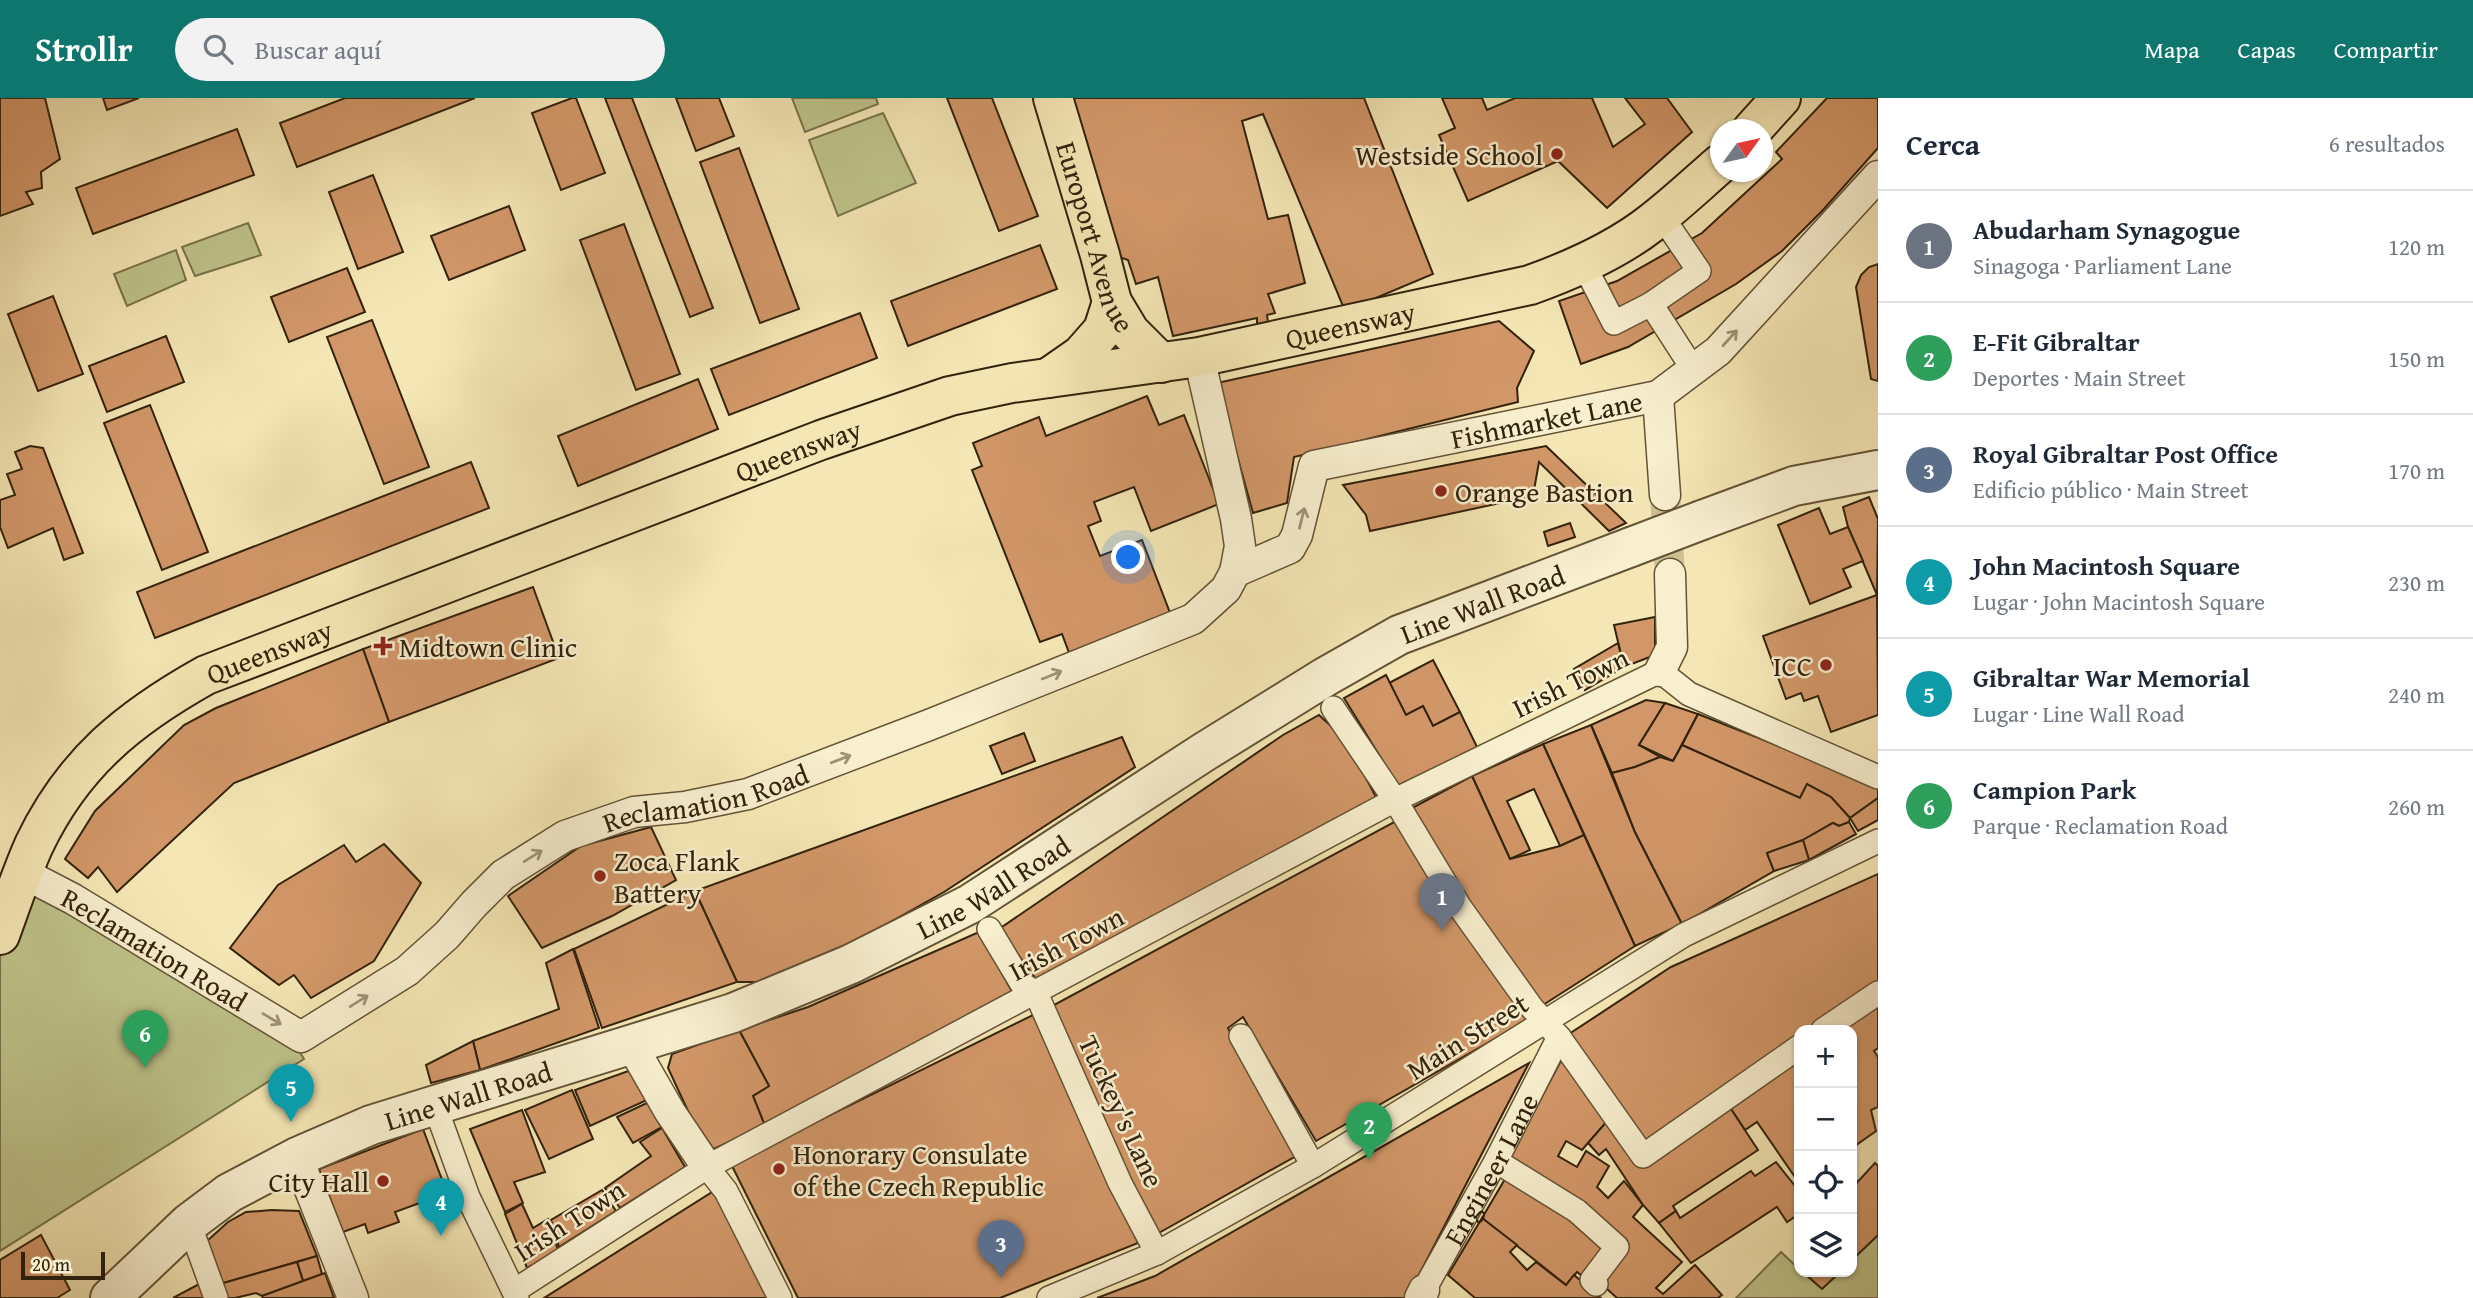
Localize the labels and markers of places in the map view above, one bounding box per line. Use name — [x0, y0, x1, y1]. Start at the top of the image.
place label: Westside School — [1355, 134, 1543, 175]
marker: Westside School — [1549, 146, 1565, 162]
place label: Orange Bastion — [1455, 471, 1634, 512]
marker: Orange Bastion — [1433, 483, 1449, 499]
place label: Midtown Clinic — [399, 626, 577, 667]
marker: Midtown Clinic — [373, 636, 393, 656]
place label: ICC — [1773, 645, 1812, 686]
marker: ICC — [1818, 657, 1834, 673]
place label: Zoca Flank Battery — [614, 840, 740, 913]
marker: Zoca Flank Battery — [592, 868, 608, 884]
pin: 1 — [1419, 873, 1465, 931]
pin: 6 — [122, 1010, 168, 1068]
pin: 5 — [268, 1064, 314, 1122]
pin: 2 — [1346, 1102, 1392, 1160]
place label: Honorary Consulate of the Czech Republic — [793, 1133, 1044, 1206]
place label: City Hall — [268, 1161, 369, 1202]
marker: Honorary Consulate of the Czech Republic — [771, 1161, 787, 1177]
marker: City Hall — [375, 1173, 391, 1189]
pin: 4 — [418, 1178, 464, 1236]
pin: 3 — [978, 1220, 1024, 1278]

